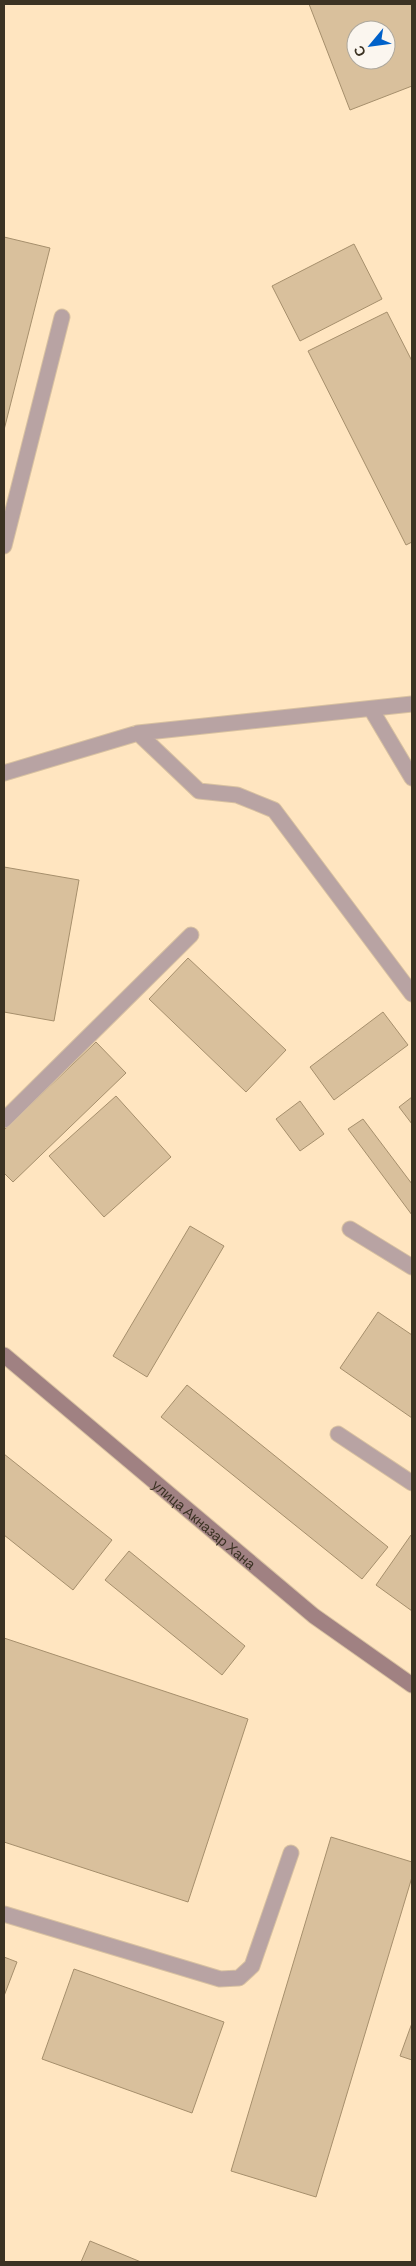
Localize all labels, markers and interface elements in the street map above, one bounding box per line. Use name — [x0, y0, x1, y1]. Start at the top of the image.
north arrow — [346, 20, 396, 70]
text: С — [349, 43, 369, 60]
street label: улица Акназар Хана — [149, 1475, 260, 1572]

